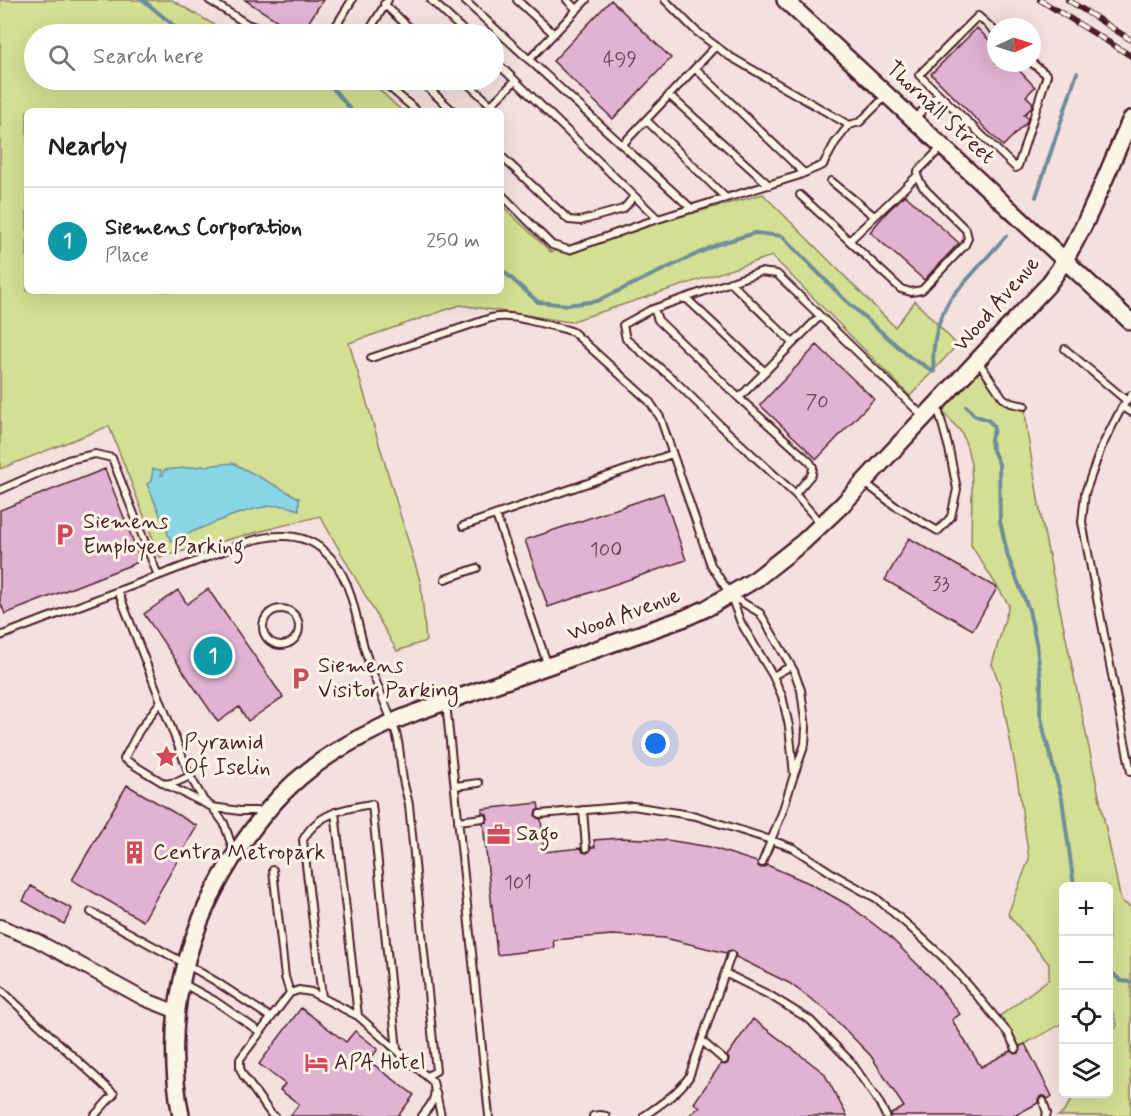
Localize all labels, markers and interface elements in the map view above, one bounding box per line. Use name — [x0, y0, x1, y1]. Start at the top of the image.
north arrow — [987, 18, 1041, 72]
search box — [24, 24, 504, 90]
icon: search — [45, 41, 78, 74]
text: Search here — [93, 43, 204, 71]
house number: 499 — [603, 47, 637, 74]
street label: Thornall Street — [879, 55, 1001, 171]
text: Nearby — [48, 130, 127, 164]
text: Siemens Corporation — [105, 214, 302, 242]
text: 1 — [63, 228, 72, 255]
text: 250 m — [426, 228, 480, 255]
text: Place — [105, 242, 149, 269]
street label: Wood Avenue — [948, 250, 1046, 358]
house number: 70 — [805, 389, 829, 416]
place label: Siemens Employee Parking — [83, 508, 244, 564]
parking icon: Siemens Employee Parking — [52, 522, 78, 548]
house number: 100 — [590, 537, 622, 564]
house number: 33 — [932, 571, 950, 598]
street label: Wood Avenue — [564, 582, 684, 648]
pin: 1 — [194, 634, 232, 678]
place label: Siemens Visitor Parking — [318, 652, 459, 708]
parking icon: Siemens Visitor Parking — [287, 666, 313, 692]
place label: Pyramid Of Iselin — [184, 729, 271, 782]
your location — [641, 729, 670, 758]
place icon: Pyramid Of Iselin — [153, 743, 179, 769]
place label: Sago — [516, 820, 559, 851]
office icon: Sago — [485, 821, 511, 847]
place label: Centra Metropark — [153, 839, 326, 867]
building icon: Centra Metropark — [122, 840, 148, 866]
house number: 101 — [504, 870, 532, 897]
map controls — [1059, 882, 1113, 1098]
button: + — [1059, 882, 1113, 936]
button: − — [1059, 936, 1113, 990]
button: locate — [1059, 990, 1113, 1044]
button: layers — [1059, 1044, 1113, 1098]
place label: APA Hotel — [334, 1049, 426, 1077]
hotel icon: APA Hotel — [303, 1050, 329, 1076]

